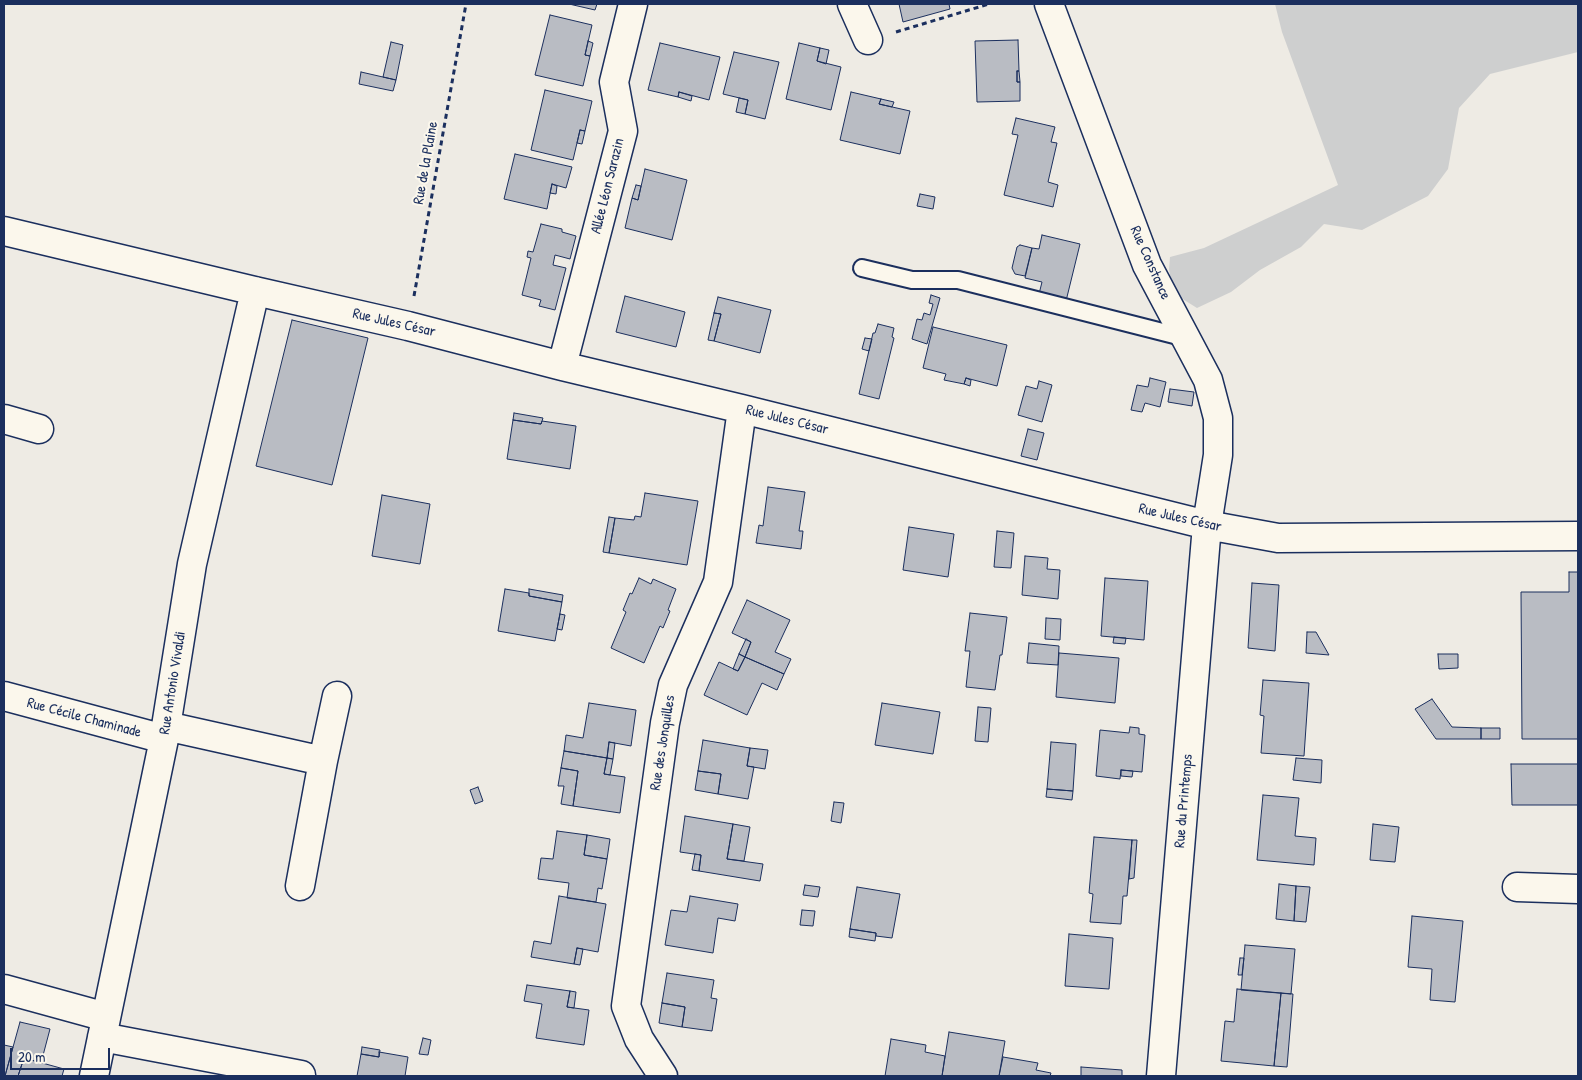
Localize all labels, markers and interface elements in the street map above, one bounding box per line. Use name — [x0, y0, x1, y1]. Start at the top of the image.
street label: Rue de la Plaine — [410, 120, 442, 206]
street label: Allée Léon Sarazin — [587, 136, 629, 236]
street label: Rue Constance — [1126, 223, 1174, 303]
street label: Rue Jules César — [351, 305, 437, 341]
street label: Rue Jules César — [744, 401, 830, 439]
street label: Rue Jules César — [1137, 500, 1223, 536]
street label: Rue Antonio Vivaldi — [156, 630, 190, 736]
street label: Rue Cécile Chaminade — [25, 694, 143, 742]
street label: Rue des Jonquilles — [647, 694, 679, 792]
street label: Rue du Printemps — [1171, 753, 1197, 849]
scale bar — [12, 1038, 112, 1070]
text: 20 m — [18, 1046, 45, 1067]

